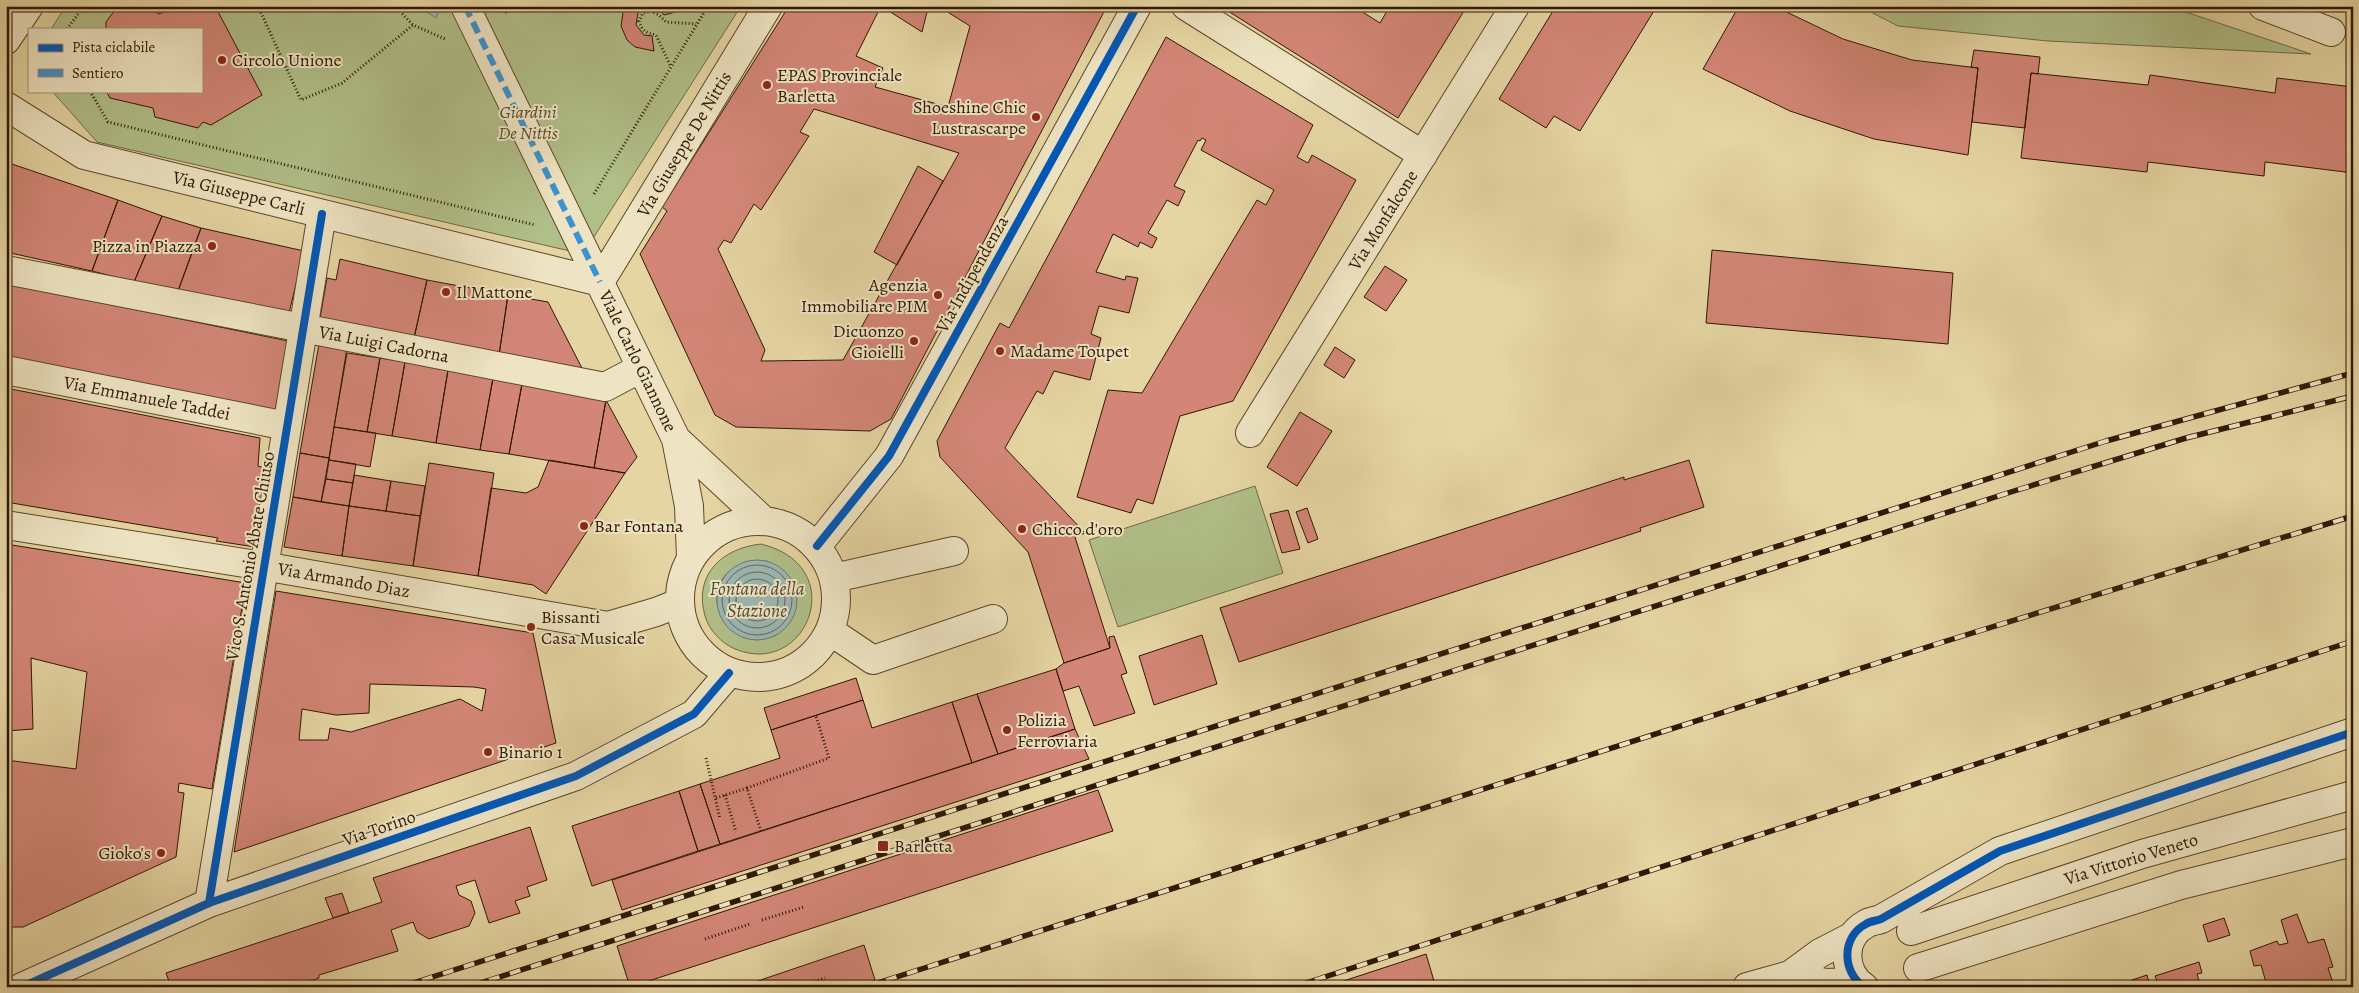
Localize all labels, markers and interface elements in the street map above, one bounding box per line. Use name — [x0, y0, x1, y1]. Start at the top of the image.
legend — [28, 28, 202, 92]
text: Pista ciclabile — [72, 37, 155, 57]
place label: Circolo Unione — [232, 48, 342, 72]
marker: Circolo Unione — [216, 54, 228, 66]
text: Sentiero — [72, 63, 124, 83]
place label: EPAS Provinciale Barletta — [777, 63, 902, 108]
street label: Via Giuseppe De Nittis — [630, 67, 737, 222]
marker: EPAS Provinciale Barletta — [761, 79, 773, 91]
place label: Shoeshine Chic Lustrascarpe — [913, 95, 1026, 140]
park label: Giardini De Nittis — [498, 100, 558, 145]
marker: Shoeshine Chic Lustrascarpe — [1030, 111, 1042, 123]
street label: Via Giuseppe Carli — [169, 165, 308, 221]
street label: Via Monfalcone — [1342, 165, 1423, 275]
street label: Via Indipendenza — [930, 211, 1014, 338]
place label: Pizza in Piazza — [92, 234, 203, 258]
marker: Pizza in Piazza — [206, 240, 218, 252]
place label: Agenzia Immobiliare PIM — [801, 273, 929, 318]
place label: Il Mattone — [456, 280, 533, 304]
street label: Viale Carlo Giannone — [593, 285, 683, 436]
marker: Il Mattone — [440, 286, 452, 298]
marker: Agenzia Immobiliare PIM — [932, 289, 944, 301]
street label: Via Luigi Cadorna — [316, 319, 452, 369]
place label: Dicuonzo Gioielli — [833, 319, 904, 364]
marker: Dicuonzo Gioielli — [908, 335, 920, 347]
place label: Madame Toupet — [1010, 339, 1129, 363]
marker: Madame Toupet — [994, 345, 1006, 357]
street label: Via Emmanuele Taddei — [61, 370, 232, 426]
street label: Vico S. Antonio Abate Chiuso — [220, 450, 280, 663]
place label: Bar Fontana — [594, 514, 684, 538]
place label: Chicco d'oro — [1032, 517, 1123, 541]
marker: Bar Fontana — [578, 520, 590, 532]
marker: Chicco d'oro — [1016, 523, 1028, 535]
street label: Via Armando Diaz — [275, 556, 412, 603]
water label: Fontana della Stazione — [710, 576, 805, 624]
place label: Bissanti Casa Musicale — [541, 605, 645, 650]
marker: Bissanti Casa Musicale — [525, 621, 537, 633]
place label: Polizia Ferroviaria — [1017, 708, 1098, 753]
marker: Polizia Ferroviaria — [1001, 724, 1013, 736]
place label: Binario 1 — [498, 740, 563, 764]
marker: Binario 1 — [482, 746, 494, 758]
street label: Via Torino — [338, 804, 419, 852]
street label: Via Vittorio Veneto — [2060, 827, 2201, 891]
place label: Barletta — [894, 834, 953, 858]
marker: Barletta — [876, 839, 890, 853]
place label: Gioko's — [98, 841, 151, 865]
marker: Gioko's — [155, 847, 167, 859]

